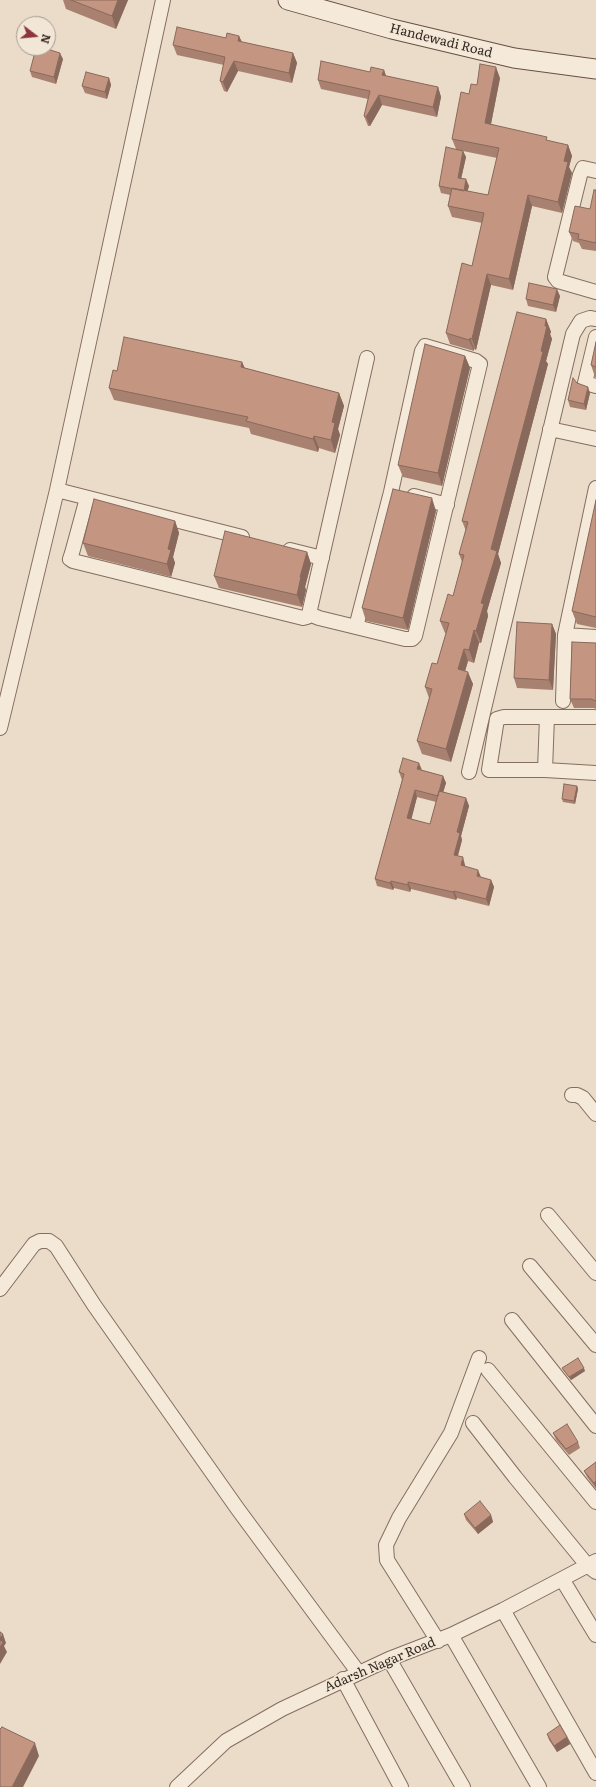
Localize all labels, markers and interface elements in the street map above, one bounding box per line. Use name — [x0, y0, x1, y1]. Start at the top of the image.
north arrow — [16, 16, 56, 56]
street label: Handewadi Road — [388, 21, 494, 61]
text: N — [38, 32, 56, 46]
street label: Adarsh Nagar Road — [322, 1635, 438, 1695]

